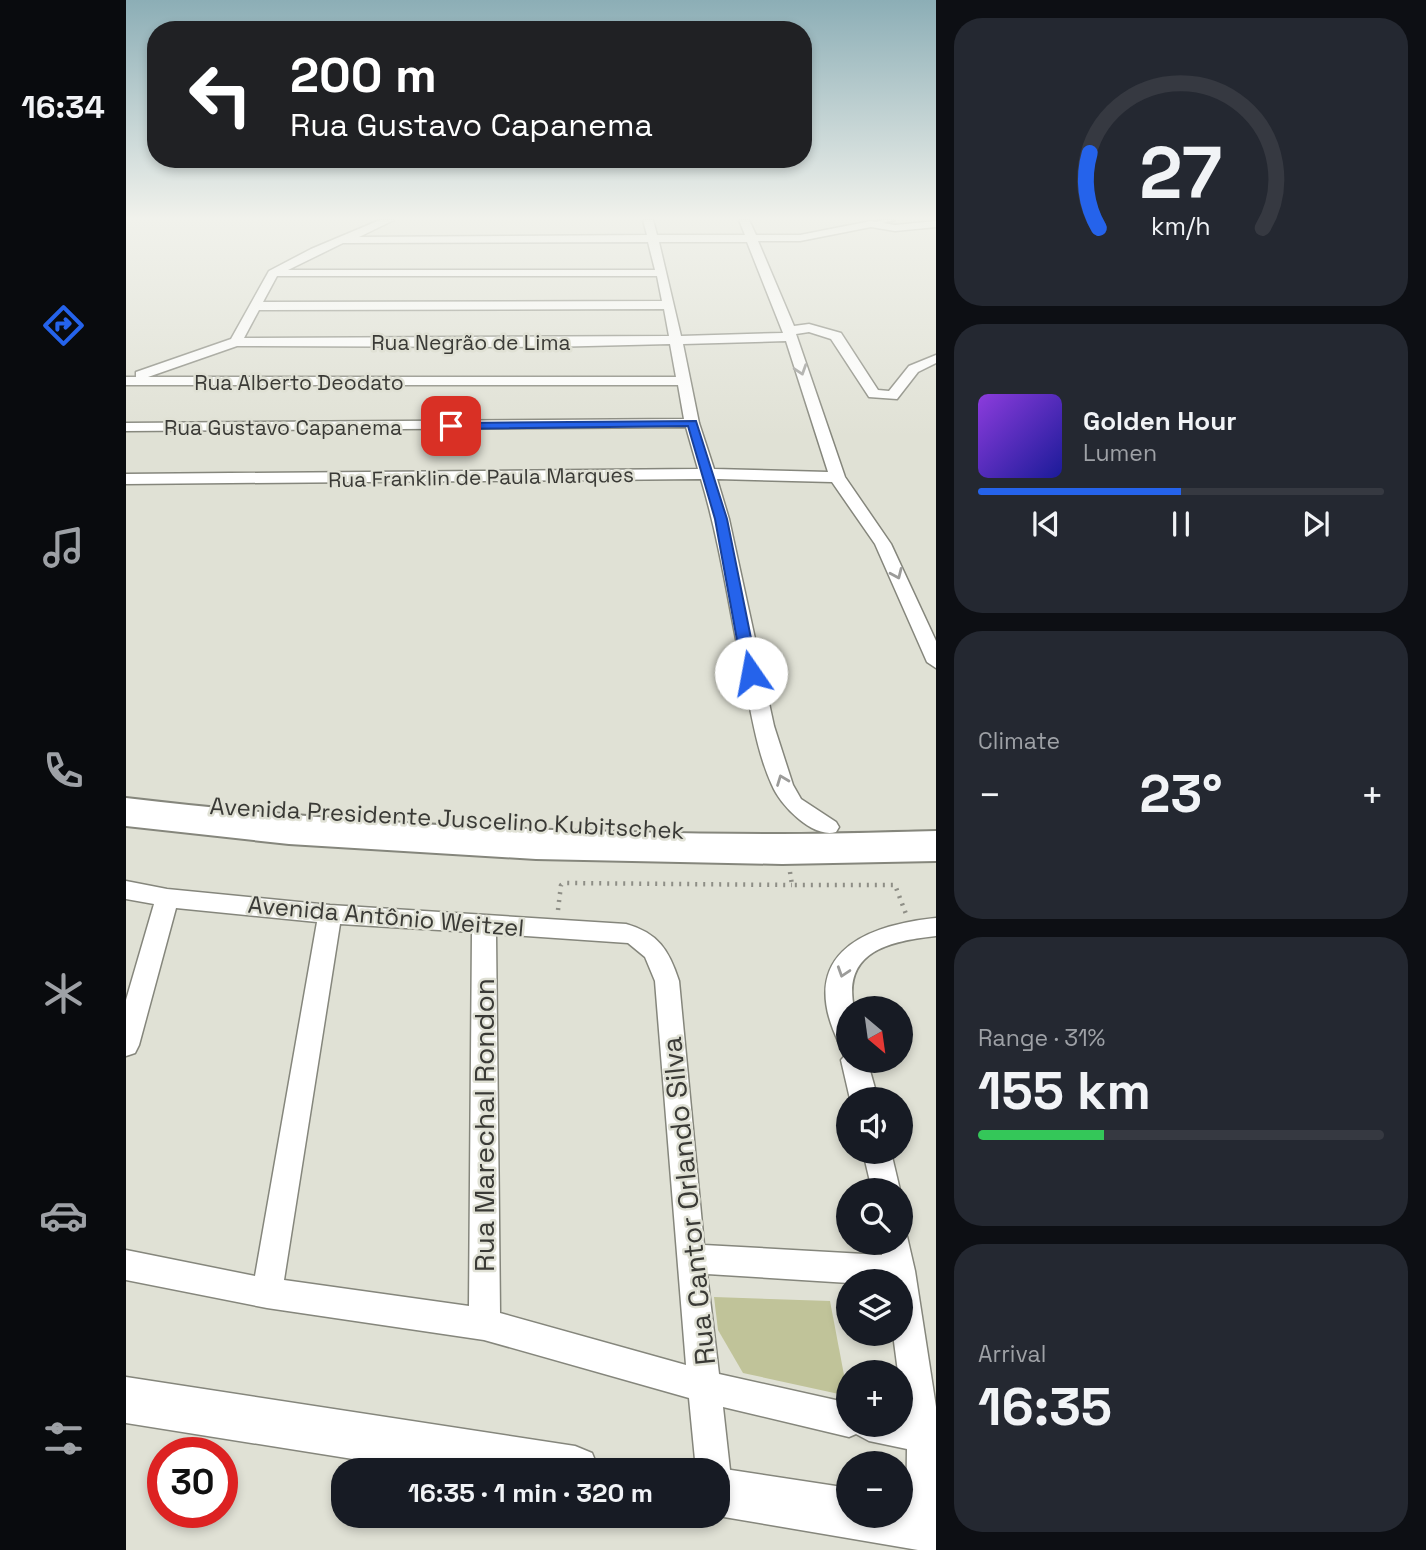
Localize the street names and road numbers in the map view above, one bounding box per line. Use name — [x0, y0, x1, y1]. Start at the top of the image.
street label: Rua Negrão de Lima — [371, 329, 571, 356]
street label: Rua Alberto Deodato — [194, 369, 404, 396]
street label: Rua Gustavo Capanema — [164, 414, 402, 441]
street label: Rua Franklin de Paula Marques — [328, 461, 634, 493]
street label: Avenida Presidente Juscelino Kubitschek — [209, 790, 685, 846]
street label: Avenida Antônio Weitzel — [247, 888, 525, 944]
street label: Rua Marechal Rondon — [466, 978, 502, 1272]
street label: Rua Cantor Orlando Silva — [653, 1035, 723, 1367]

